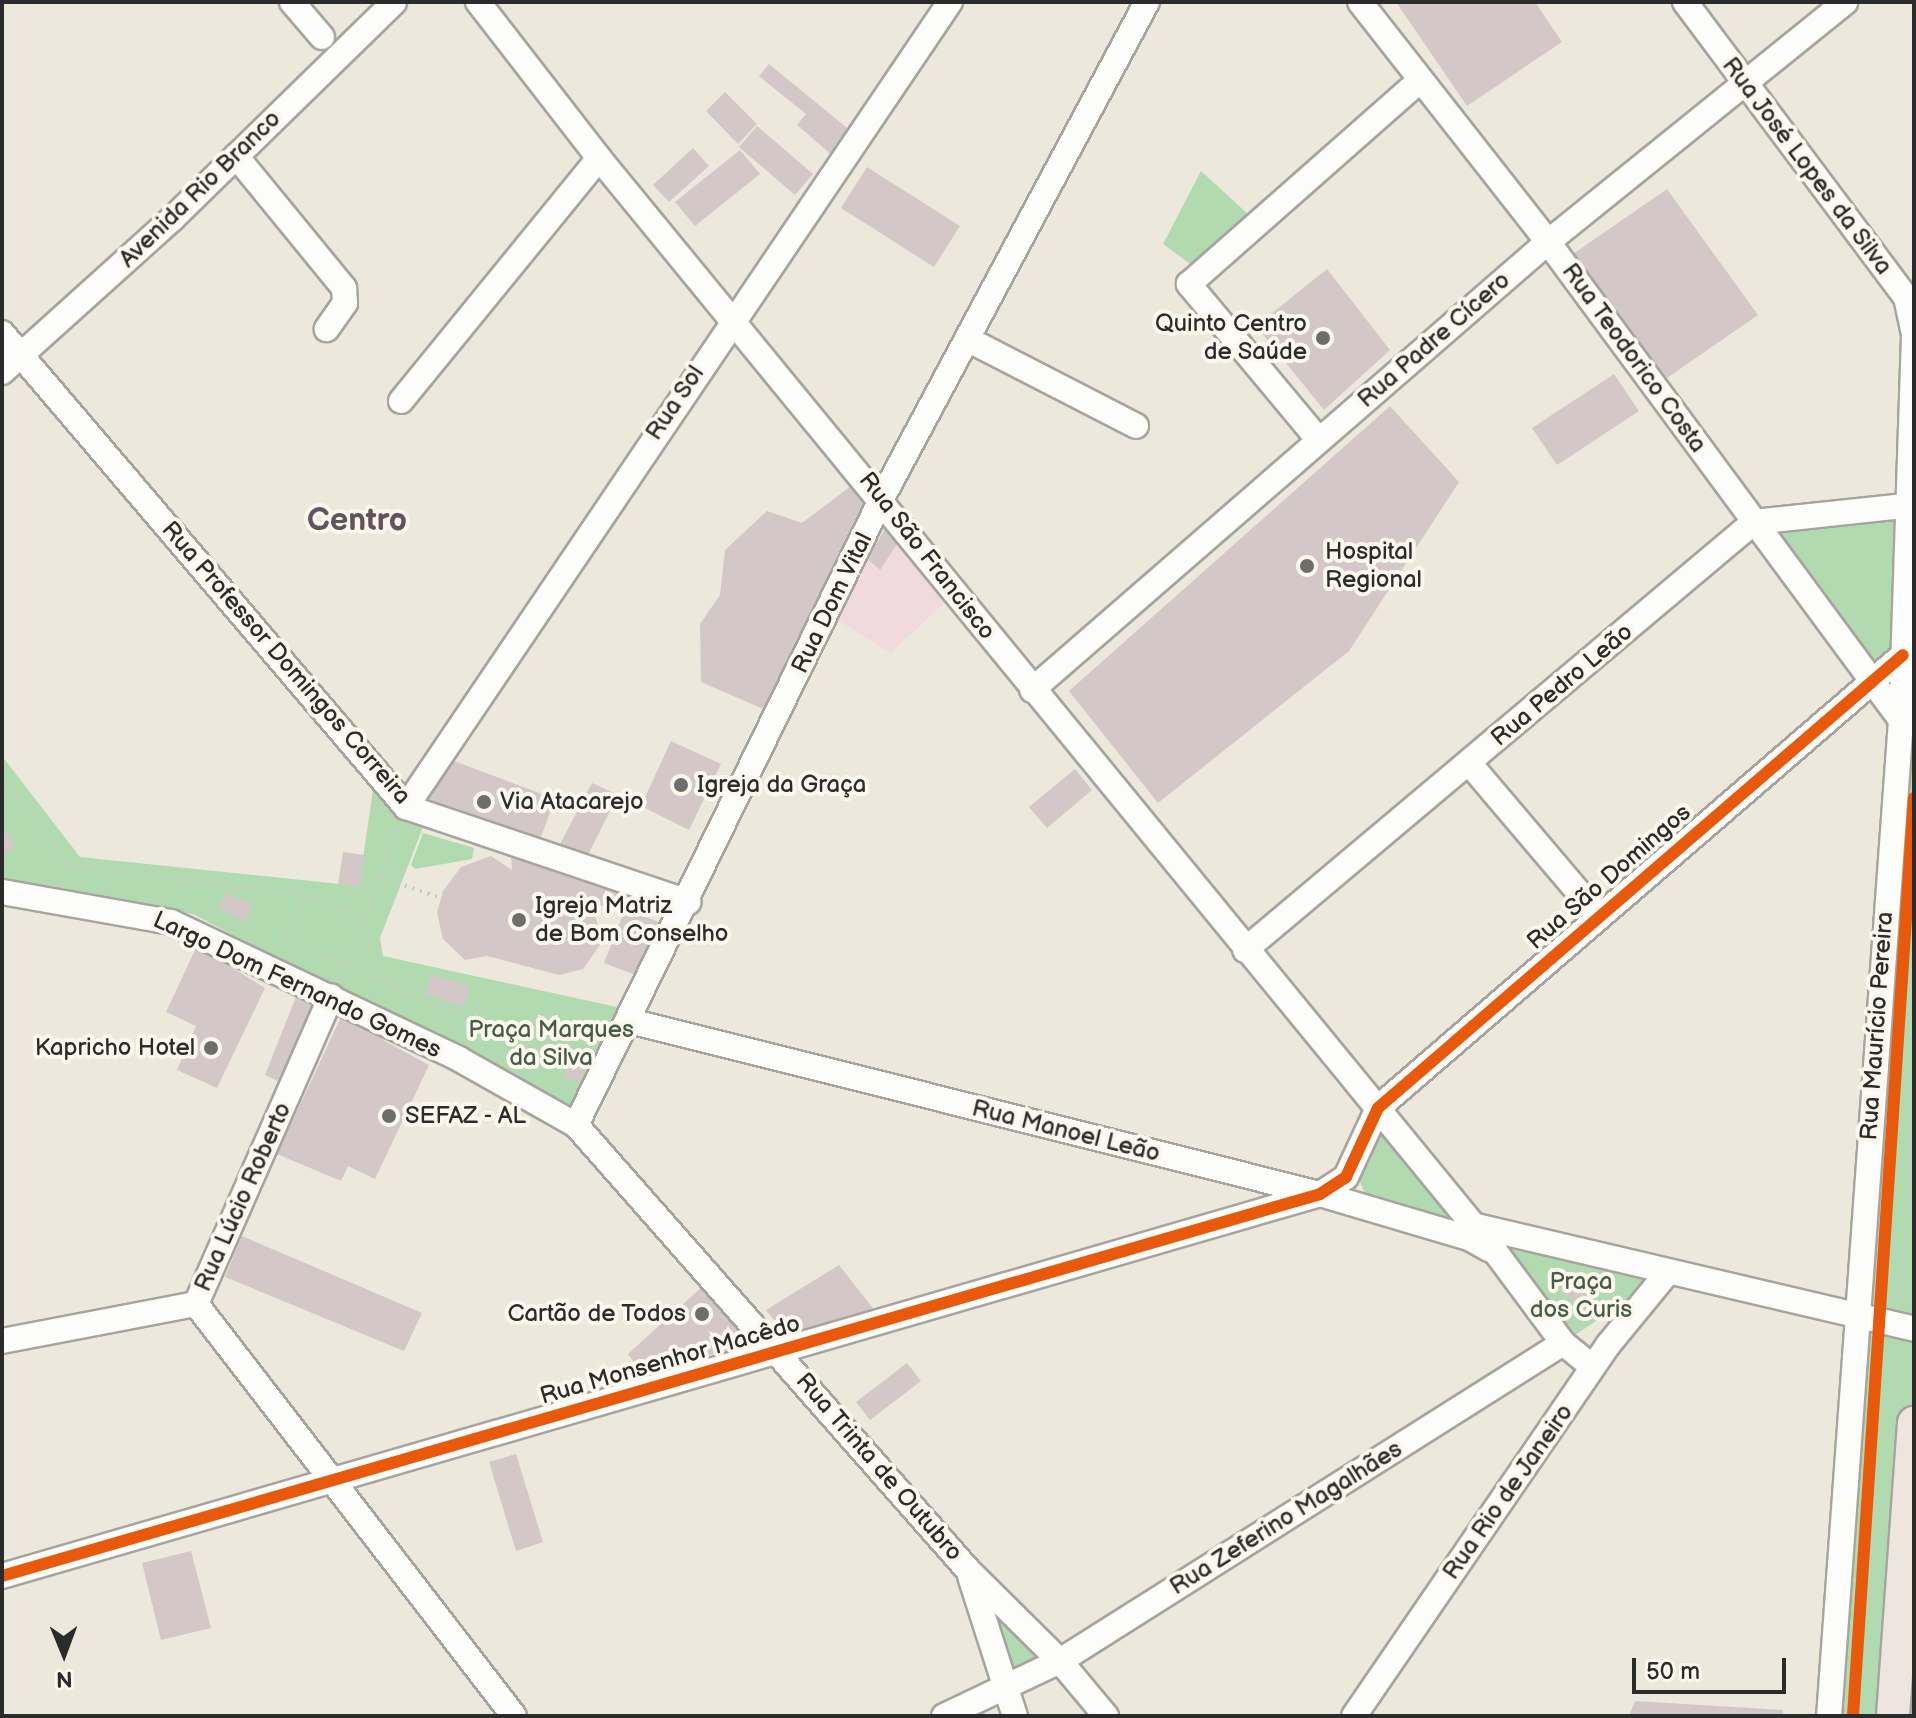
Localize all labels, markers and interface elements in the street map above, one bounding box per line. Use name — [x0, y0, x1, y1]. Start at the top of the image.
street label: Rua José Lopes da Silva — [1715, 51, 1899, 281]
street label: Avenida Rio Branco — [113, 105, 287, 273]
street label: Rua Teodorico Costa — [1555, 257, 1713, 459]
street label: Rua Padre Cícero — [1352, 266, 1516, 414]
place label: Quinto Centro de Saúde — [1155, 310, 1307, 366]
marker: Quinto Centro de Saúde — [1314, 329, 1332, 347]
street label: Rua Sol — [640, 360, 710, 446]
street label: Rua São Francisco — [853, 466, 1001, 646]
district label: Centro — [307, 502, 407, 540]
street label: Rua Professor Domingos Correira — [155, 516, 417, 810]
street label: Rua Dom Vital — [785, 528, 879, 678]
place label: Hospital Regional — [1325, 538, 1422, 594]
marker: Hospital Regional — [1296, 555, 1318, 577]
street label: Rua Pedro Leão — [1485, 618, 1639, 752]
place label: Igreja da Graça — [697, 771, 866, 799]
marker: Igreja da Graça — [672, 776, 690, 794]
place label: Via Atacarejo — [500, 788, 644, 816]
marker: Via Atacarejo — [475, 793, 493, 811]
street label: Rua São Domingos — [1521, 798, 1697, 956]
place label: Igreja Matriz de Bom Conselho — [535, 892, 728, 948]
street label: Largo Dom Fernando Gomes — [148, 905, 446, 1065]
marker: Igreja Matriz de Bom Conselho — [510, 911, 528, 929]
street label: Rua Maurício Pereira — [1855, 911, 1899, 1141]
park label: Praça Marques da Silva — [468, 1016, 634, 1072]
place label: Kapricho Hotel — [35, 1034, 195, 1062]
marker: Kapricho Hotel — [202, 1039, 220, 1057]
street label: Rua Manoel Leão — [969, 1094, 1163, 1168]
street label: Rua Lúcio Roberto — [188, 1098, 298, 1296]
place label: SEFAZ - AL — [405, 1102, 528, 1130]
marker: SEFAZ - AL — [380, 1107, 398, 1125]
park label: Praça dos Curis — [1530, 1268, 1632, 1324]
place label: Cartão de Todos — [507, 1300, 686, 1328]
marker: Cartão de Todos — [693, 1305, 711, 1323]
street label: Rua Monsenhor Macêdo — [537, 1309, 803, 1411]
street label: Rua Trinta de Outubro — [789, 1367, 969, 1567]
street label: Rua Rio de Janeiro — [1436, 1398, 1580, 1586]
street label: Rua Zeferino Magalhães — [1165, 1435, 1407, 1601]
north arrow — [24, 1614, 104, 1694]
scale bar — [1636, 1642, 1790, 1692]
text: 50 m — [1646, 1657, 1700, 1686]
text: N — [56, 1665, 73, 1692]

